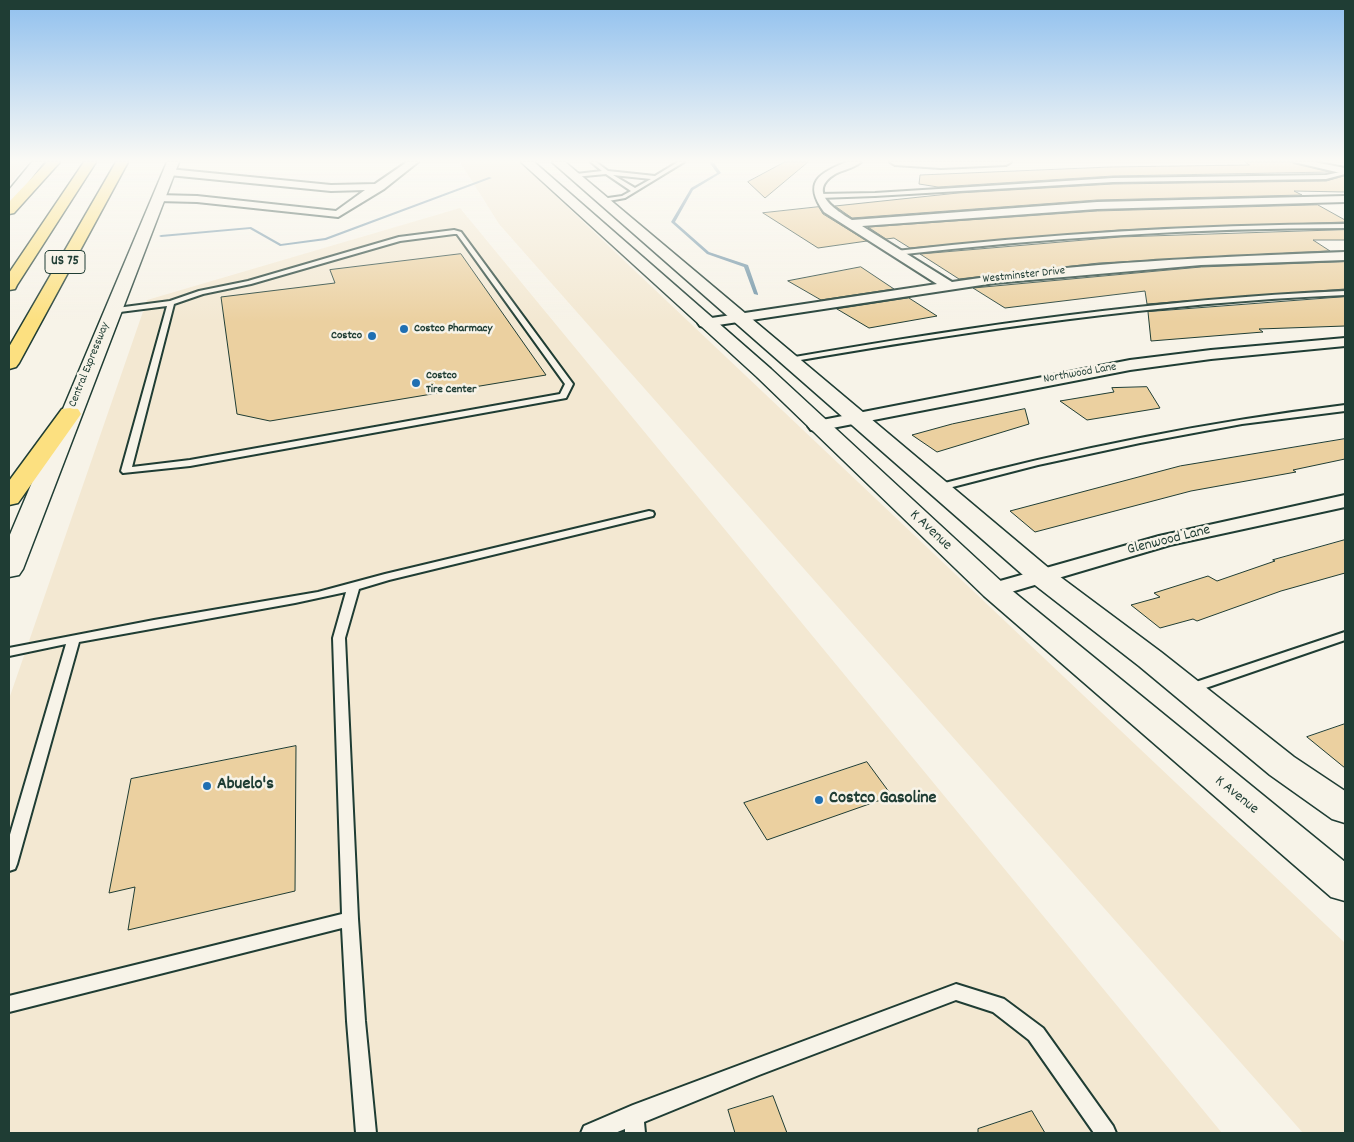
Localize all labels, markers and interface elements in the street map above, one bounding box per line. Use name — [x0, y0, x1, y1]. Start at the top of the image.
road number: US 75 — [45, 250, 85, 274]
street label: Westminster Drive — [982, 265, 1066, 287]
street label: Central Expressway — [66, 320, 114, 410]
place label: Costco Pharmacy — [414, 322, 492, 336]
marker: Costco Pharmacy — [398, 323, 410, 335]
place label: Costco — [331, 329, 362, 343]
marker: Costco — [366, 330, 378, 342]
street label: Northwood Lane — [1042, 361, 1118, 387]
place label: Costco Tire Center — [426, 369, 476, 397]
marker: Costco Tire Center — [410, 377, 422, 389]
street label: K Avenue — [905, 507, 955, 555]
street label: Glenwood Lane — [1126, 522, 1212, 560]
street label: K Avenue — [1210, 773, 1262, 819]
place label: Abuelo's — [217, 775, 274, 797]
marker: Abuelo's — [201, 780, 213, 792]
place label: Costco Gasoline — [829, 789, 936, 811]
marker: Costco Gasoline — [813, 794, 825, 806]

